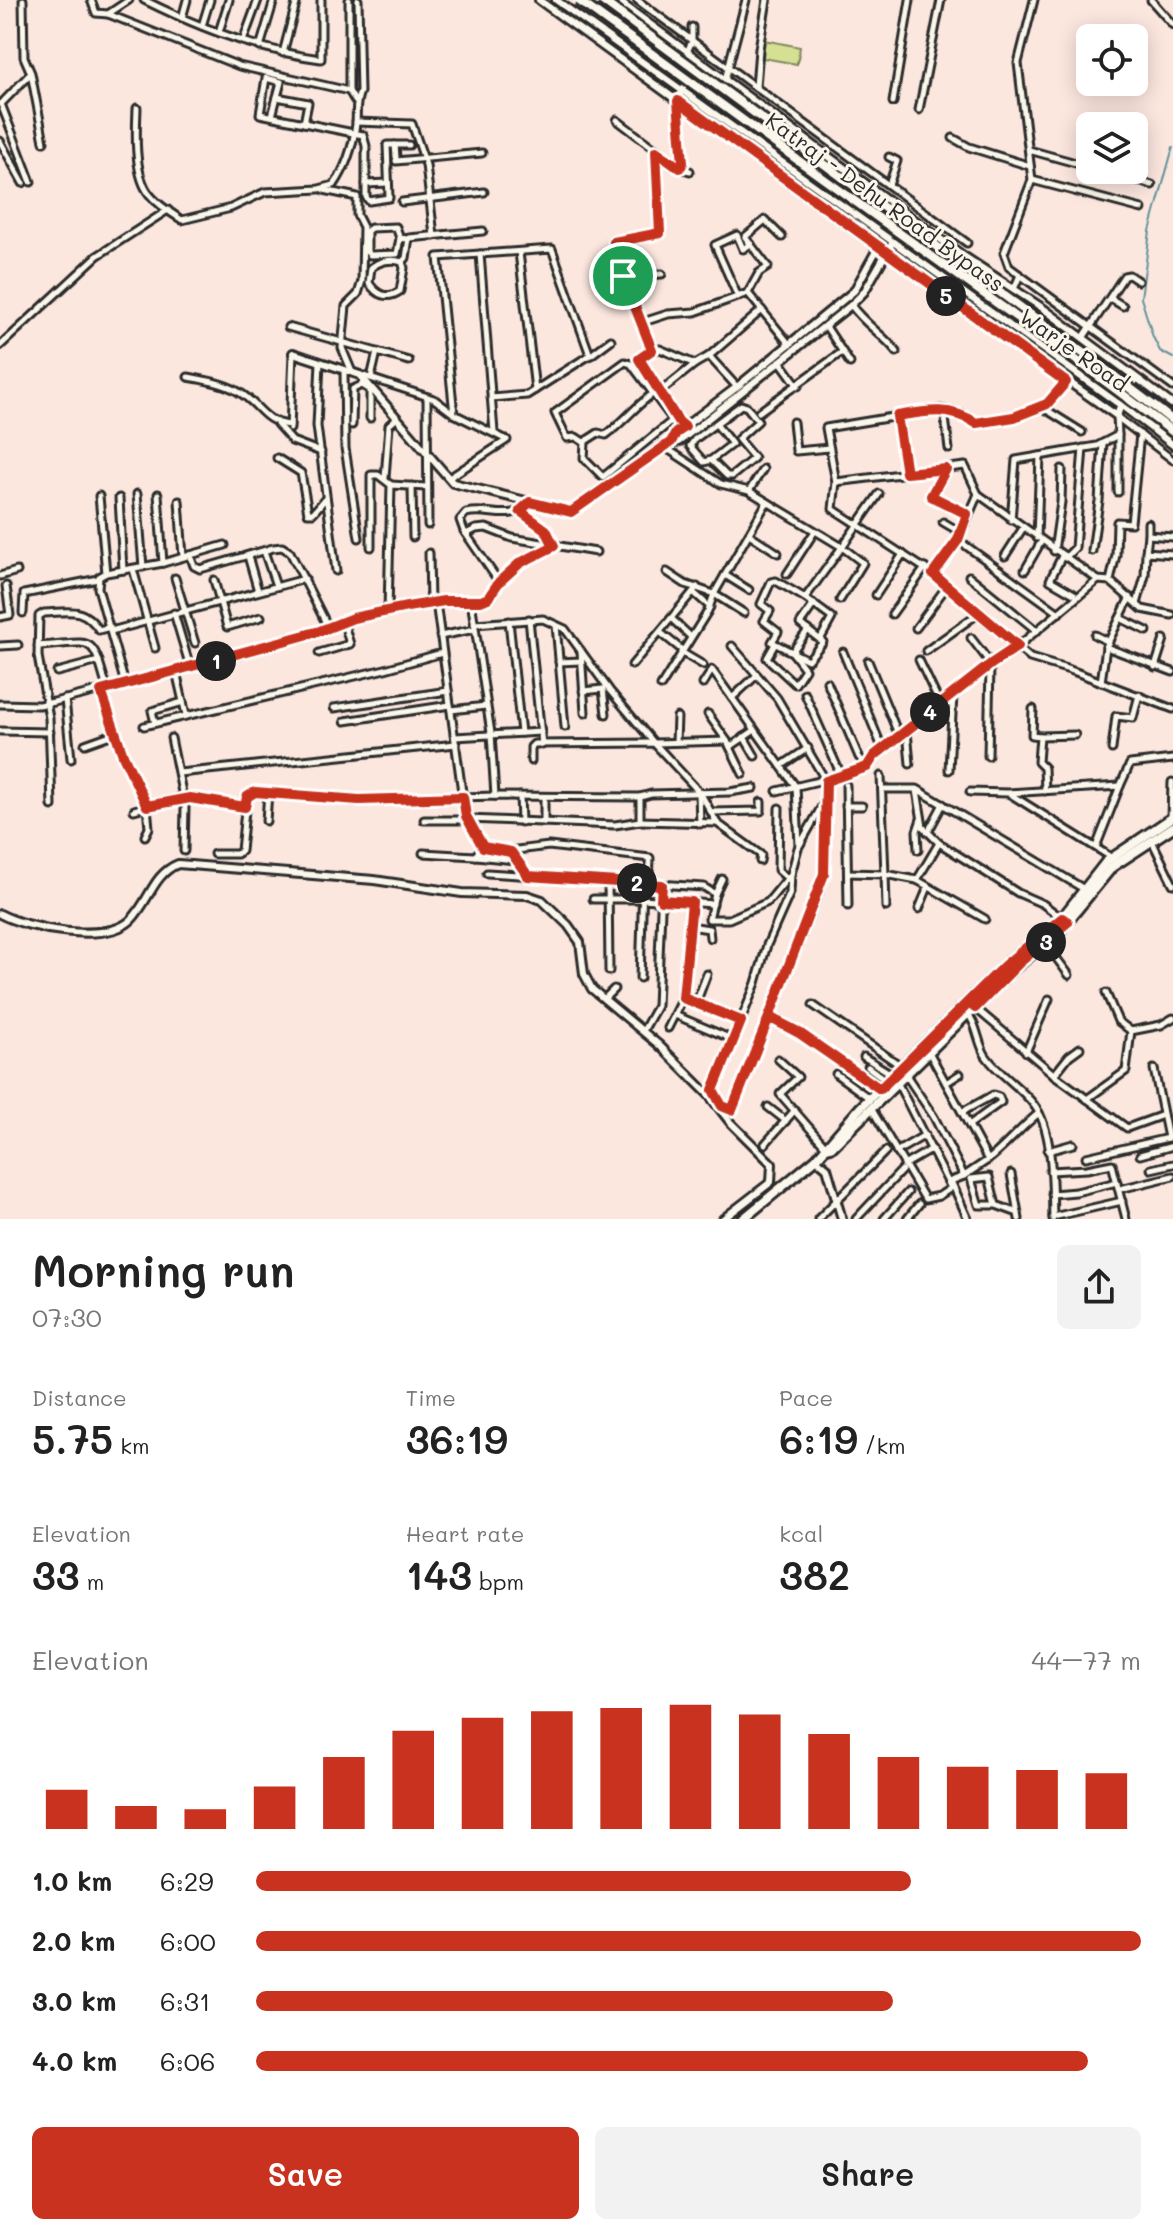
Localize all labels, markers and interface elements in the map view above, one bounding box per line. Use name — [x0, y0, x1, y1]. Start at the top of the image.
map controls — [1076, 24, 1148, 184]
button: locate — [1076, 24, 1148, 96]
street label: Katraj - Dehu Road Bypass — [760, 105, 1010, 298]
button: layers — [1076, 112, 1148, 184]
pin — [589, 242, 657, 310]
icon: arrive — [601, 254, 645, 298]
pin: 5 — [926, 276, 966, 316]
text: 5 — [940, 281, 952, 310]
street label: Warje Road — [1014, 301, 1135, 398]
pin: 1 — [196, 641, 236, 681]
text: 1 — [211, 646, 221, 675]
pin: 4 — [910, 692, 950, 732]
text: 4 — [923, 697, 937, 726]
pin: 2 — [617, 863, 657, 903]
text: 2 — [631, 868, 643, 897]
pin: 3 — [1026, 922, 1066, 962]
text: 3 — [1039, 927, 1053, 956]
text: Morning run — [32, 1241, 295, 1298]
button: share — [1057, 1245, 1141, 1329]
text: 07:30 — [32, 1300, 102, 1334]
text: Distance — [32, 1383, 127, 1412]
text: Time — [406, 1383, 456, 1412]
text: Pace — [779, 1383, 833, 1412]
text: 5.75 — [32, 1412, 113, 1464]
text: 36:19 — [406, 1412, 508, 1464]
text: 6:19 — [779, 1412, 858, 1464]
text: km — [113, 1431, 149, 1460]
text: /km — [858, 1431, 906, 1460]
text: Elevation — [32, 1519, 131, 1548]
text: Heart rate — [406, 1519, 524, 1548]
text: kcal — [779, 1519, 823, 1548]
text: 33 — [32, 1548, 80, 1600]
text: 143 — [406, 1548, 472, 1600]
text: 382 — [779, 1548, 850, 1600]
text: m — [80, 1567, 104, 1596]
text: bpm — [472, 1567, 524, 1596]
text: Elevation — [32, 1643, 149, 1677]
text: 44–77 m — [1031, 1643, 1141, 1677]
text: 1.0 km — [32, 1864, 112, 1898]
text: 6:29 — [160, 1864, 214, 1898]
text: 2.0 km — [32, 1924, 115, 1958]
text: 6:00 — [160, 1924, 216, 1958]
text: 3.0 km — [32, 1984, 116, 2018]
text: 6:31 — [160, 1984, 211, 2018]
text: 4.0 km — [32, 2044, 117, 2078]
text: 6:06 — [160, 2044, 216, 2078]
button: Save — [32, 2127, 579, 2219]
button: Share — [595, 2127, 1141, 2219]

